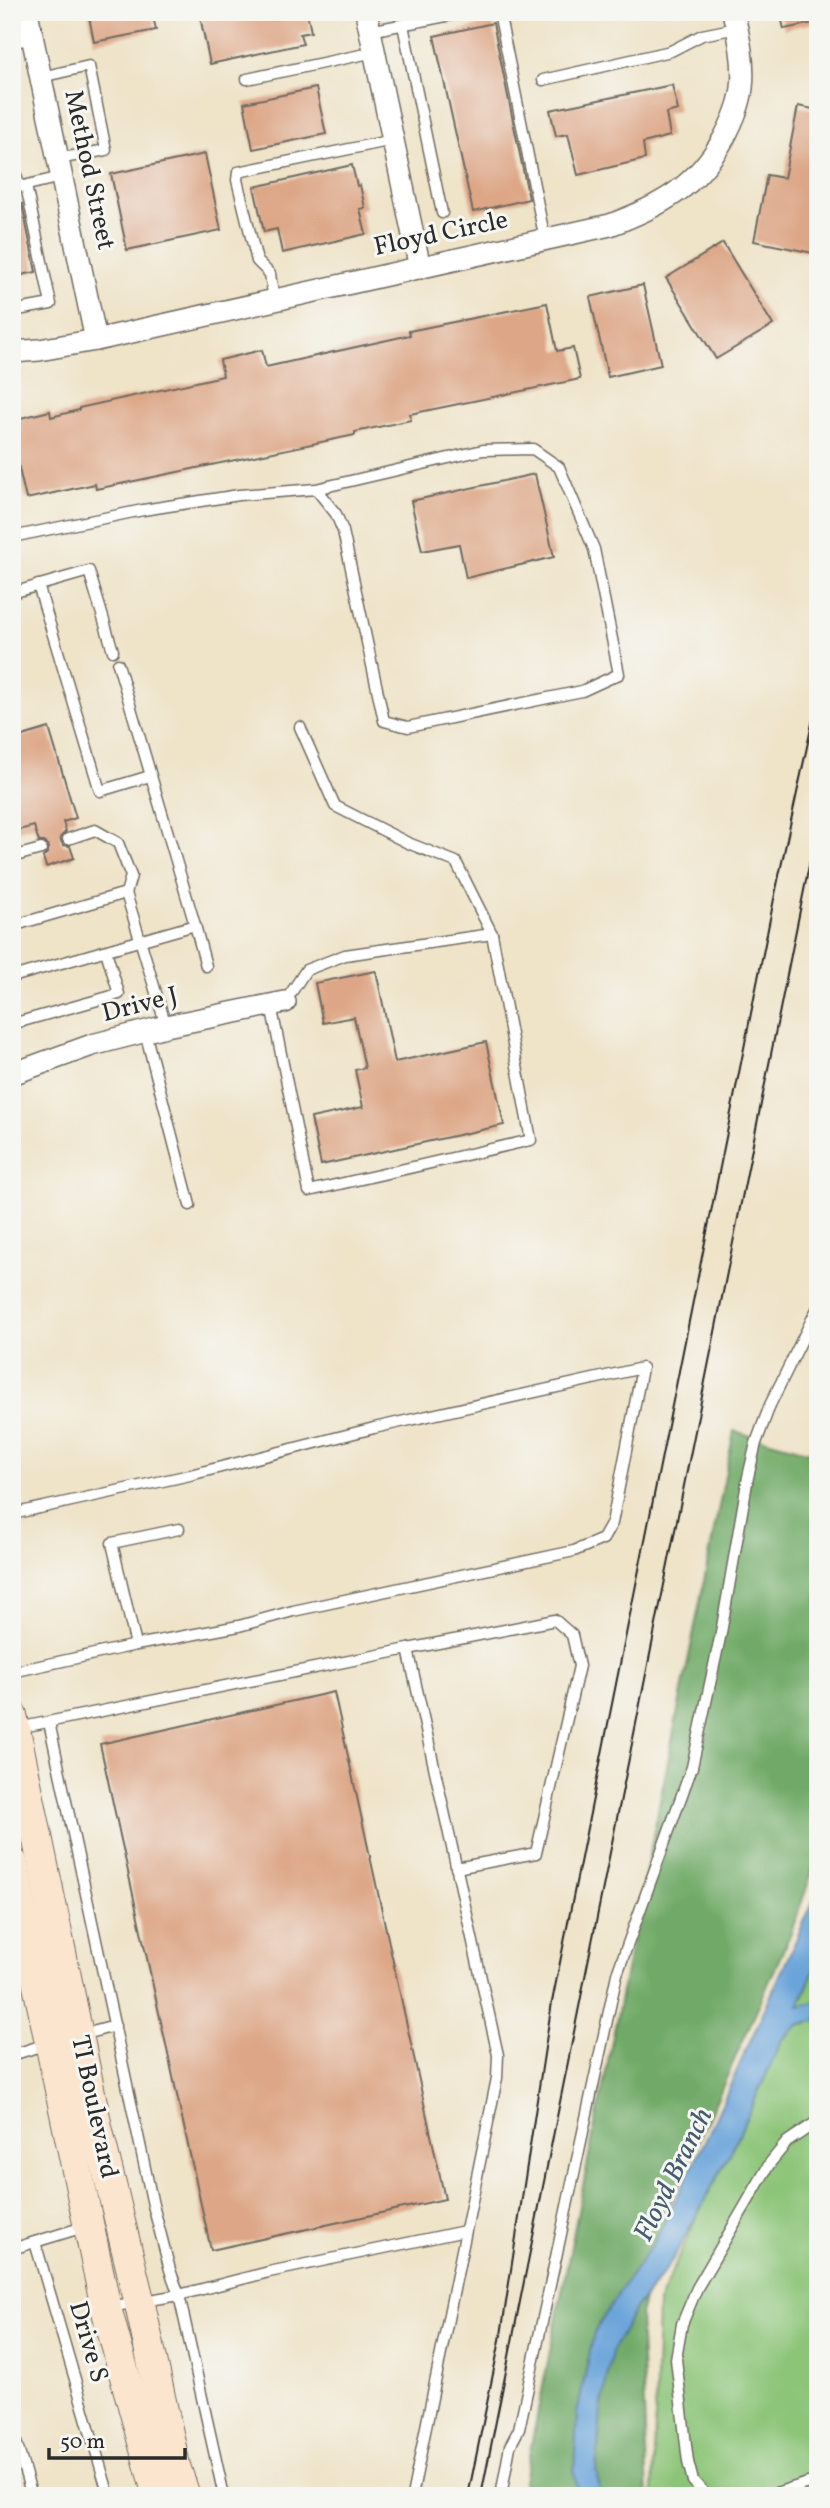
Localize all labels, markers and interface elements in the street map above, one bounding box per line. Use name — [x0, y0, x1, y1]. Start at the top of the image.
street label: Method Street — [55, 87, 123, 253]
street label: Floyd Circle — [371, 202, 511, 266]
street label: Drive J — [98, 978, 182, 1032]
street label: TI Boulevard — [61, 2032, 127, 2182]
water label: Floyd Branch — [625, 2102, 723, 2248]
street label: Drive S — [59, 2297, 117, 2387]
scale bar — [49, 2417, 186, 2461]
text: 50 m — [60, 2428, 105, 2457]

